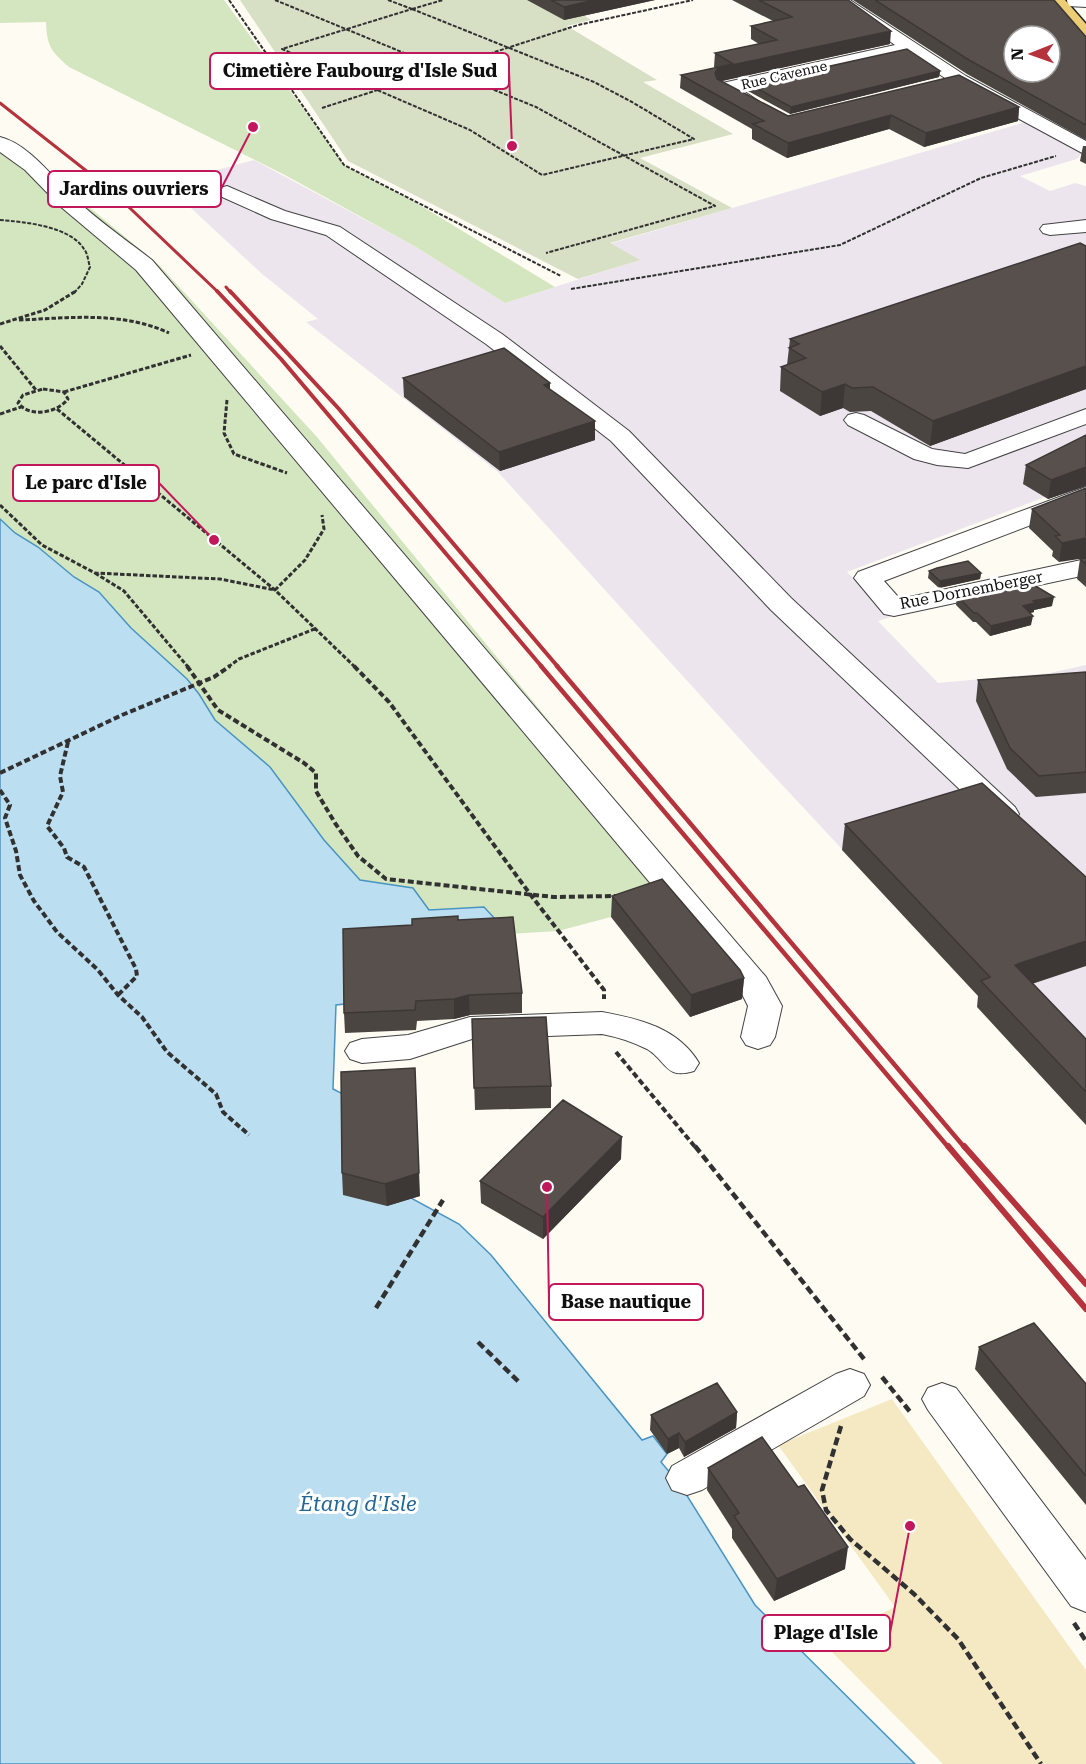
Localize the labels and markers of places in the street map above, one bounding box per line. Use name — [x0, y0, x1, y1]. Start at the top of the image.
callout: Cimetière Faubourg d'Isle Sud — [210, 53, 509, 89]
callout: Jardins ouvriers — [48, 171, 221, 207]
callout: Le parc d'Isle — [13, 465, 159, 501]
callout: Base nautique — [549, 1284, 703, 1320]
callout: Plage d'Isle — [762, 1615, 890, 1651]

